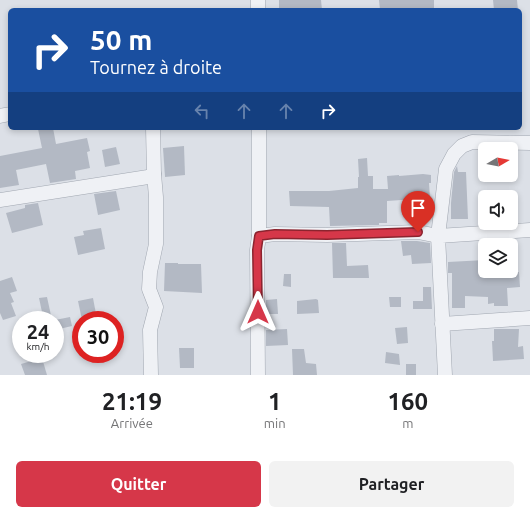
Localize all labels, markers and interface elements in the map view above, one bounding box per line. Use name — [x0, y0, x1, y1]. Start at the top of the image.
icon: right — [24, 24, 76, 76]
text: 50 m — [90, 24, 152, 55]
text: Tournez à droite — [90, 57, 222, 77]
icon: left — [191, 100, 213, 122]
icon: ahead — [233, 100, 255, 122]
icon: ahead — [275, 100, 297, 122]
icon: right — [317, 100, 339, 122]
north arrow — [478, 142, 518, 182]
map controls — [478, 142, 518, 278]
button: sound — [478, 190, 518, 230]
pin — [401, 191, 435, 232]
icon: arrive — [407, 197, 429, 219]
button: layers — [478, 238, 518, 278]
position arrow — [237, 291, 279, 333]
speed limit sign: 30 — [72, 311, 124, 363]
text: 24 — [27, 320, 49, 343]
text: km/h — [26, 341, 50, 352]
text: 21:19 — [102, 388, 162, 415]
text: 1 — [268, 388, 281, 415]
text: 160 — [388, 388, 428, 415]
text: Arrivée — [111, 416, 153, 430]
text: min — [264, 416, 286, 430]
text: m — [402, 416, 413, 430]
button: Quitter — [16, 461, 261, 507]
button: Partager — [269, 461, 514, 507]

